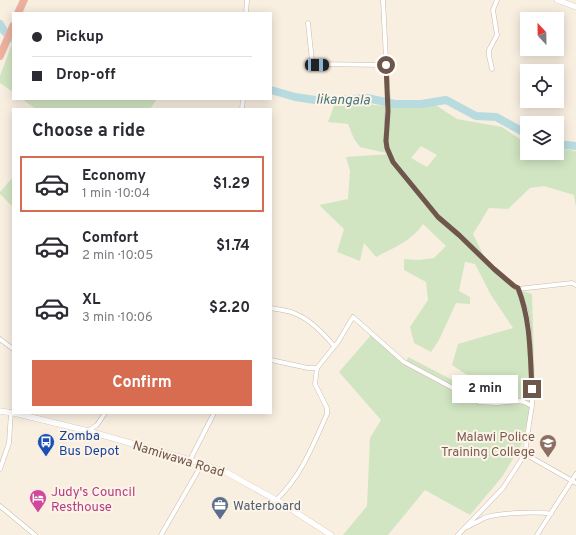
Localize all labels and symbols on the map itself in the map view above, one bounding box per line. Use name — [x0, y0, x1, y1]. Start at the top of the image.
north arrow — [520, 12, 564, 56]
route start — [377, 56, 395, 74]
car — [305, 59, 329, 71]
water label: likangala — [316, 92, 371, 109]
callout: 2 min — [452, 375, 518, 403]
route end — [523, 380, 541, 398]
place label: Zomba Bus Depot — [59, 429, 120, 460]
place label: Malawi Police Training College — [441, 430, 535, 461]
bus stop icon: Zomba Bus Depot — [36, 432, 56, 457]
school or university icon: Malawi Police Training College — [538, 433, 558, 458]
street label: Namiwawa Road — [131, 438, 226, 481]
place label: Judy's Council Resthouse — [51, 485, 135, 516]
hotel icon: Judy's Council Resthouse — [28, 488, 48, 513]
office icon: Waterboard — [210, 495, 230, 520]
place label: Waterboard — [233, 499, 301, 515]

